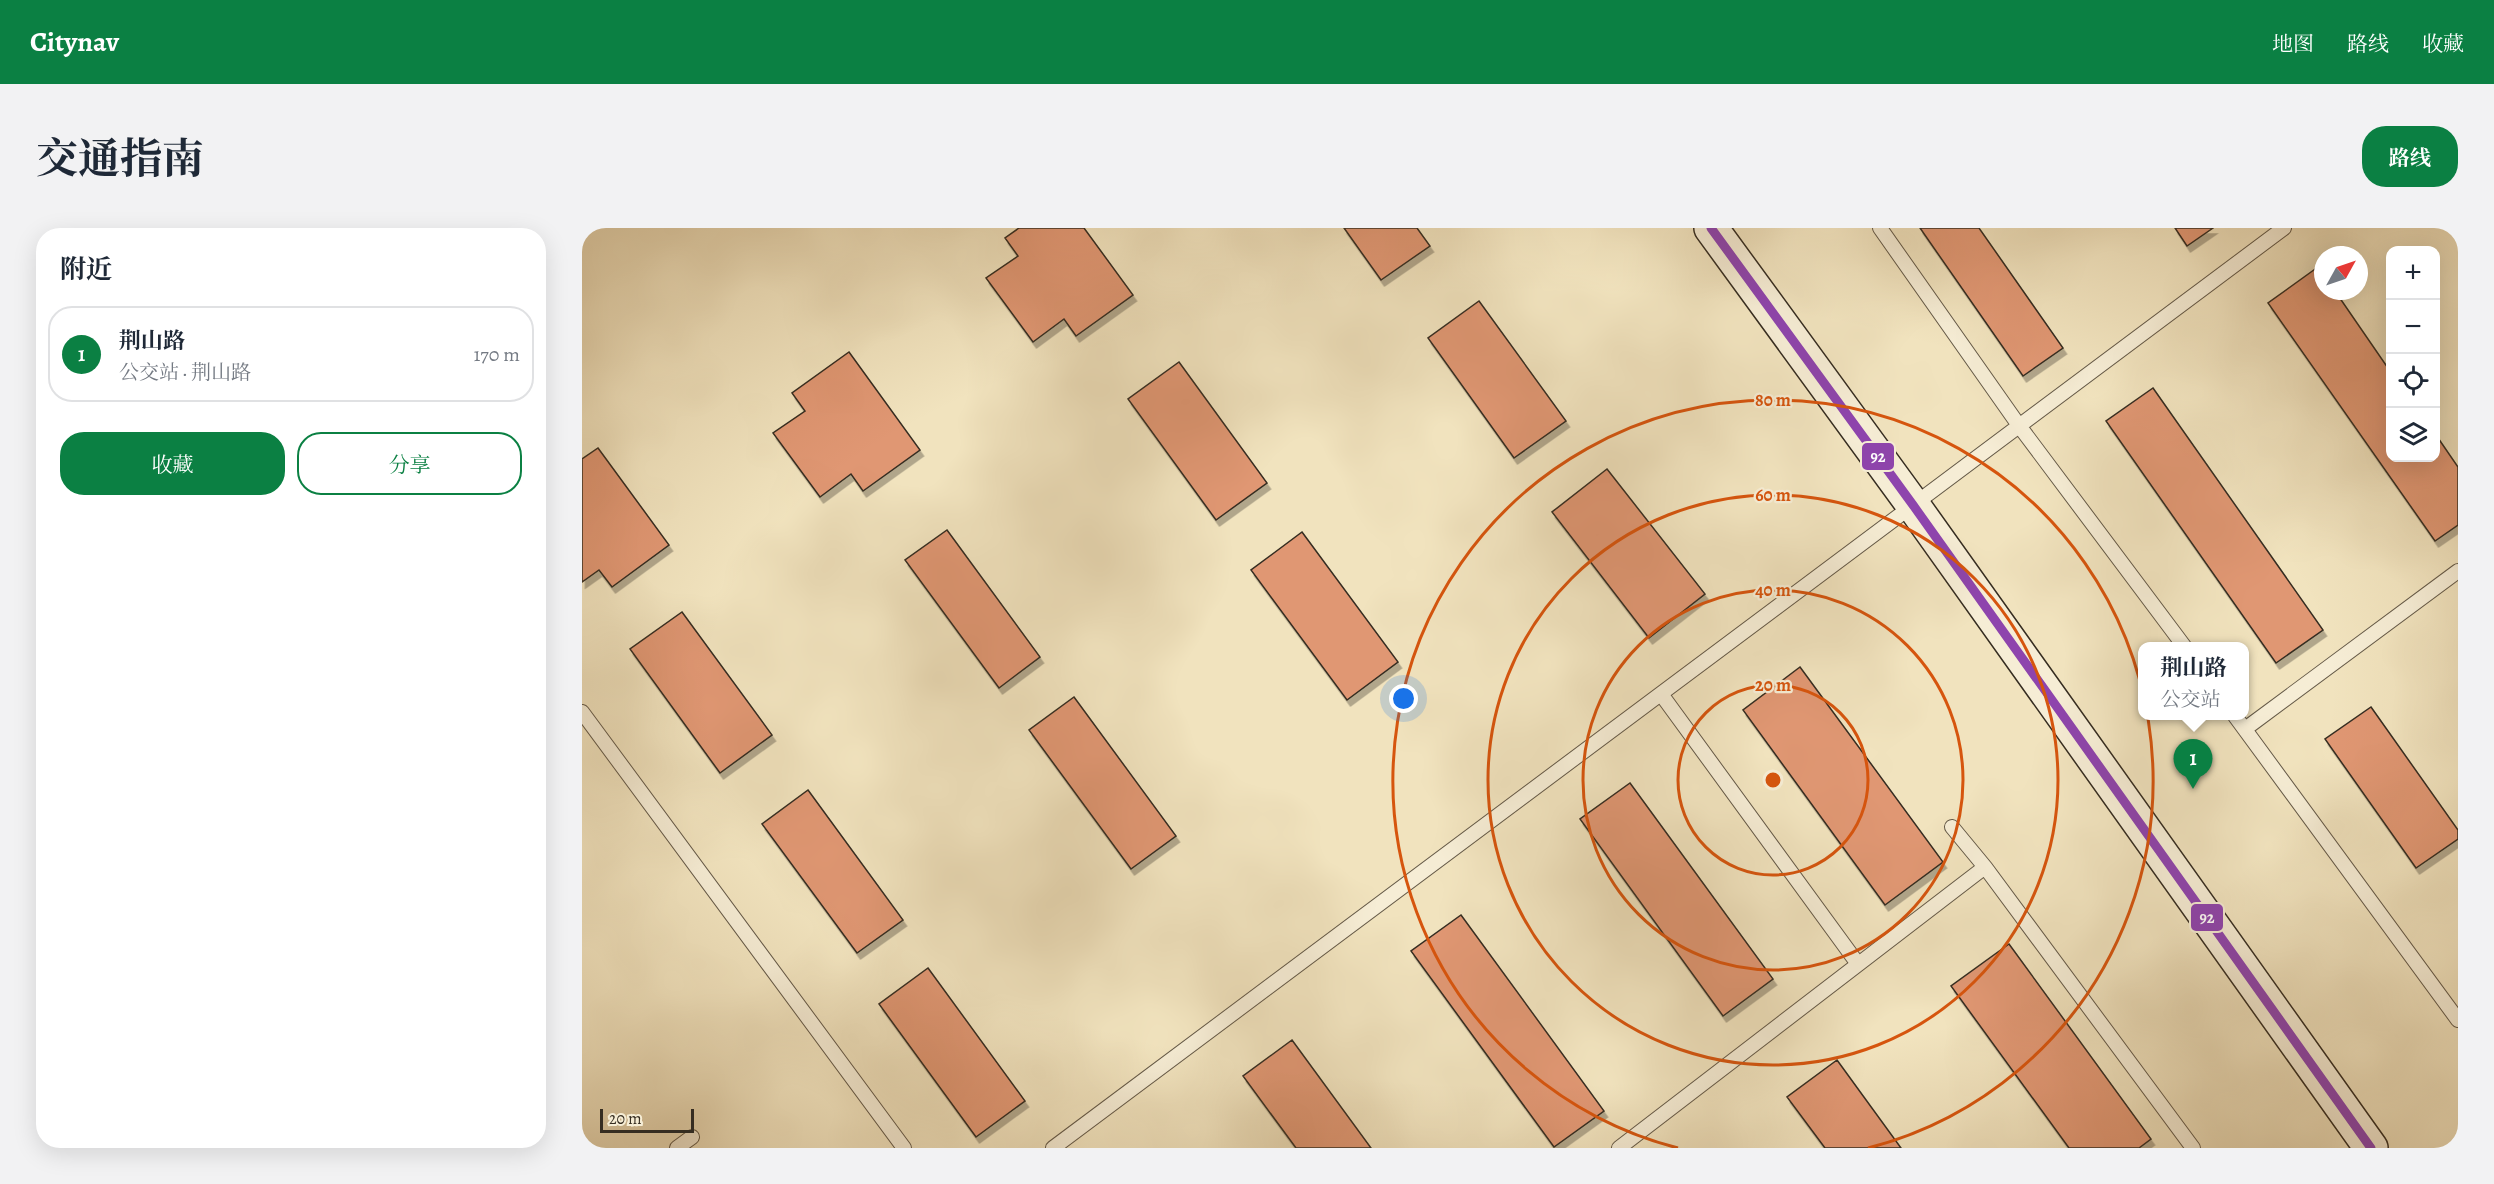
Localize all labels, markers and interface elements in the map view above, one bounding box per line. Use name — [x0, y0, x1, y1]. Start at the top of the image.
text: Citynav — [30, 23, 119, 61]
text: 地图 — [2272, 30, 2314, 58]
text: 路线 — [2347, 30, 2389, 58]
text: 收藏 — [2422, 30, 2464, 58]
button: 路线 — [2362, 126, 2458, 187]
text: 交通指南 — [36, 130, 204, 187]
north arrow — [2314, 246, 2368, 300]
map controls — [2386, 246, 2440, 462]
button: + — [2386, 246, 2440, 300]
text: 附近 — [60, 252, 112, 287]
button: − — [2386, 300, 2440, 354]
text: 荆山路 — [119, 326, 185, 356]
text: 1 — [78, 341, 85, 368]
text: 170 m — [474, 341, 520, 368]
button: locate — [2386, 354, 2440, 408]
text: 公交站 · 荆山路 — [119, 359, 251, 386]
text: 80 m — [1755, 388, 1791, 412]
button: layers — [2386, 408, 2440, 462]
button: 收藏 — [60, 432, 285, 495]
button: 分享 — [297, 432, 522, 495]
line badge: 92 — [1861, 442, 1895, 471]
text: 92 — [1870, 446, 1886, 468]
text: 60 m — [1755, 483, 1791, 507]
text: 40 m — [1755, 578, 1791, 602]
popup — [2138, 642, 2249, 720]
text: 荆山路 — [2160, 653, 2227, 683]
text: 20 m — [1755, 673, 1791, 697]
your location — [1389, 684, 1418, 713]
text: 公交站 — [2160, 686, 2220, 713]
pin: 1 — [2174, 740, 2212, 789]
centre of rings — [1763, 770, 1783, 790]
line badge: 92 — [2190, 903, 2224, 932]
text: 92 — [2199, 907, 2215, 929]
scale bar — [600, 1106, 694, 1134]
text: 20 m — [609, 1108, 642, 1130]

